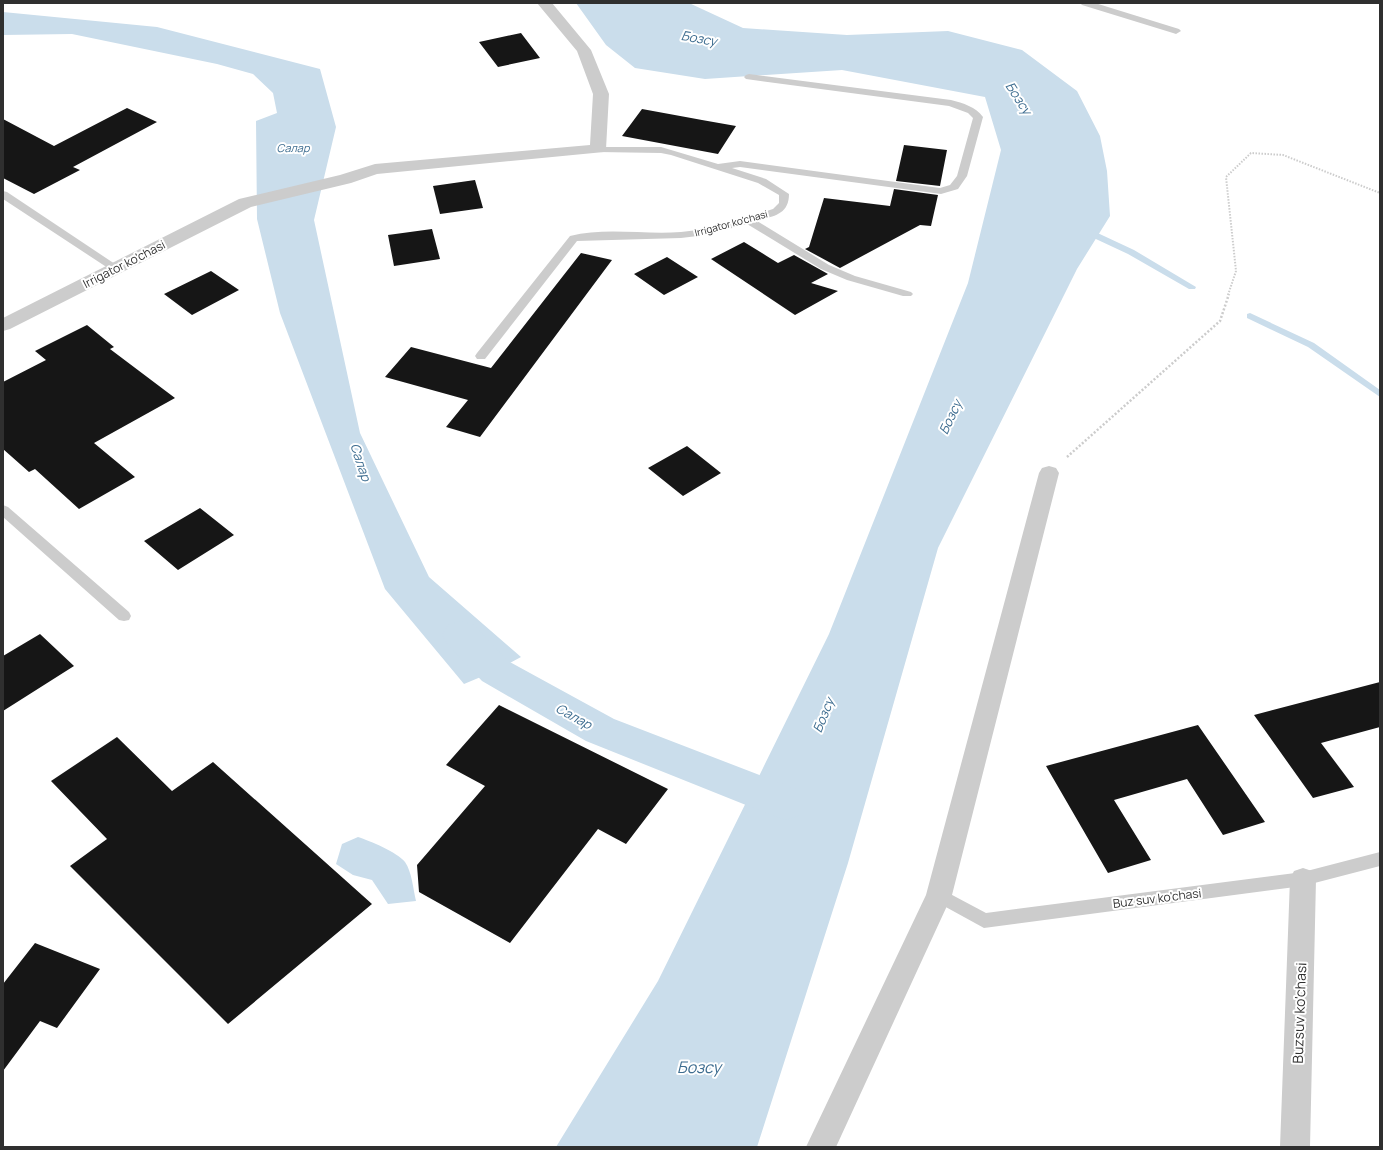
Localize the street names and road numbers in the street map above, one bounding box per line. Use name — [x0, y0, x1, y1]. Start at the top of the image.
street label: Irrigator ko'chasi — [693, 207, 769, 239]
street label: Irrigator ko'chasi — [80, 236, 168, 292]
street label: Buz suv ko'chasi — [1112, 884, 1202, 912]
street label: Buzsuv ko'chasi — [1288, 962, 1310, 1064]

